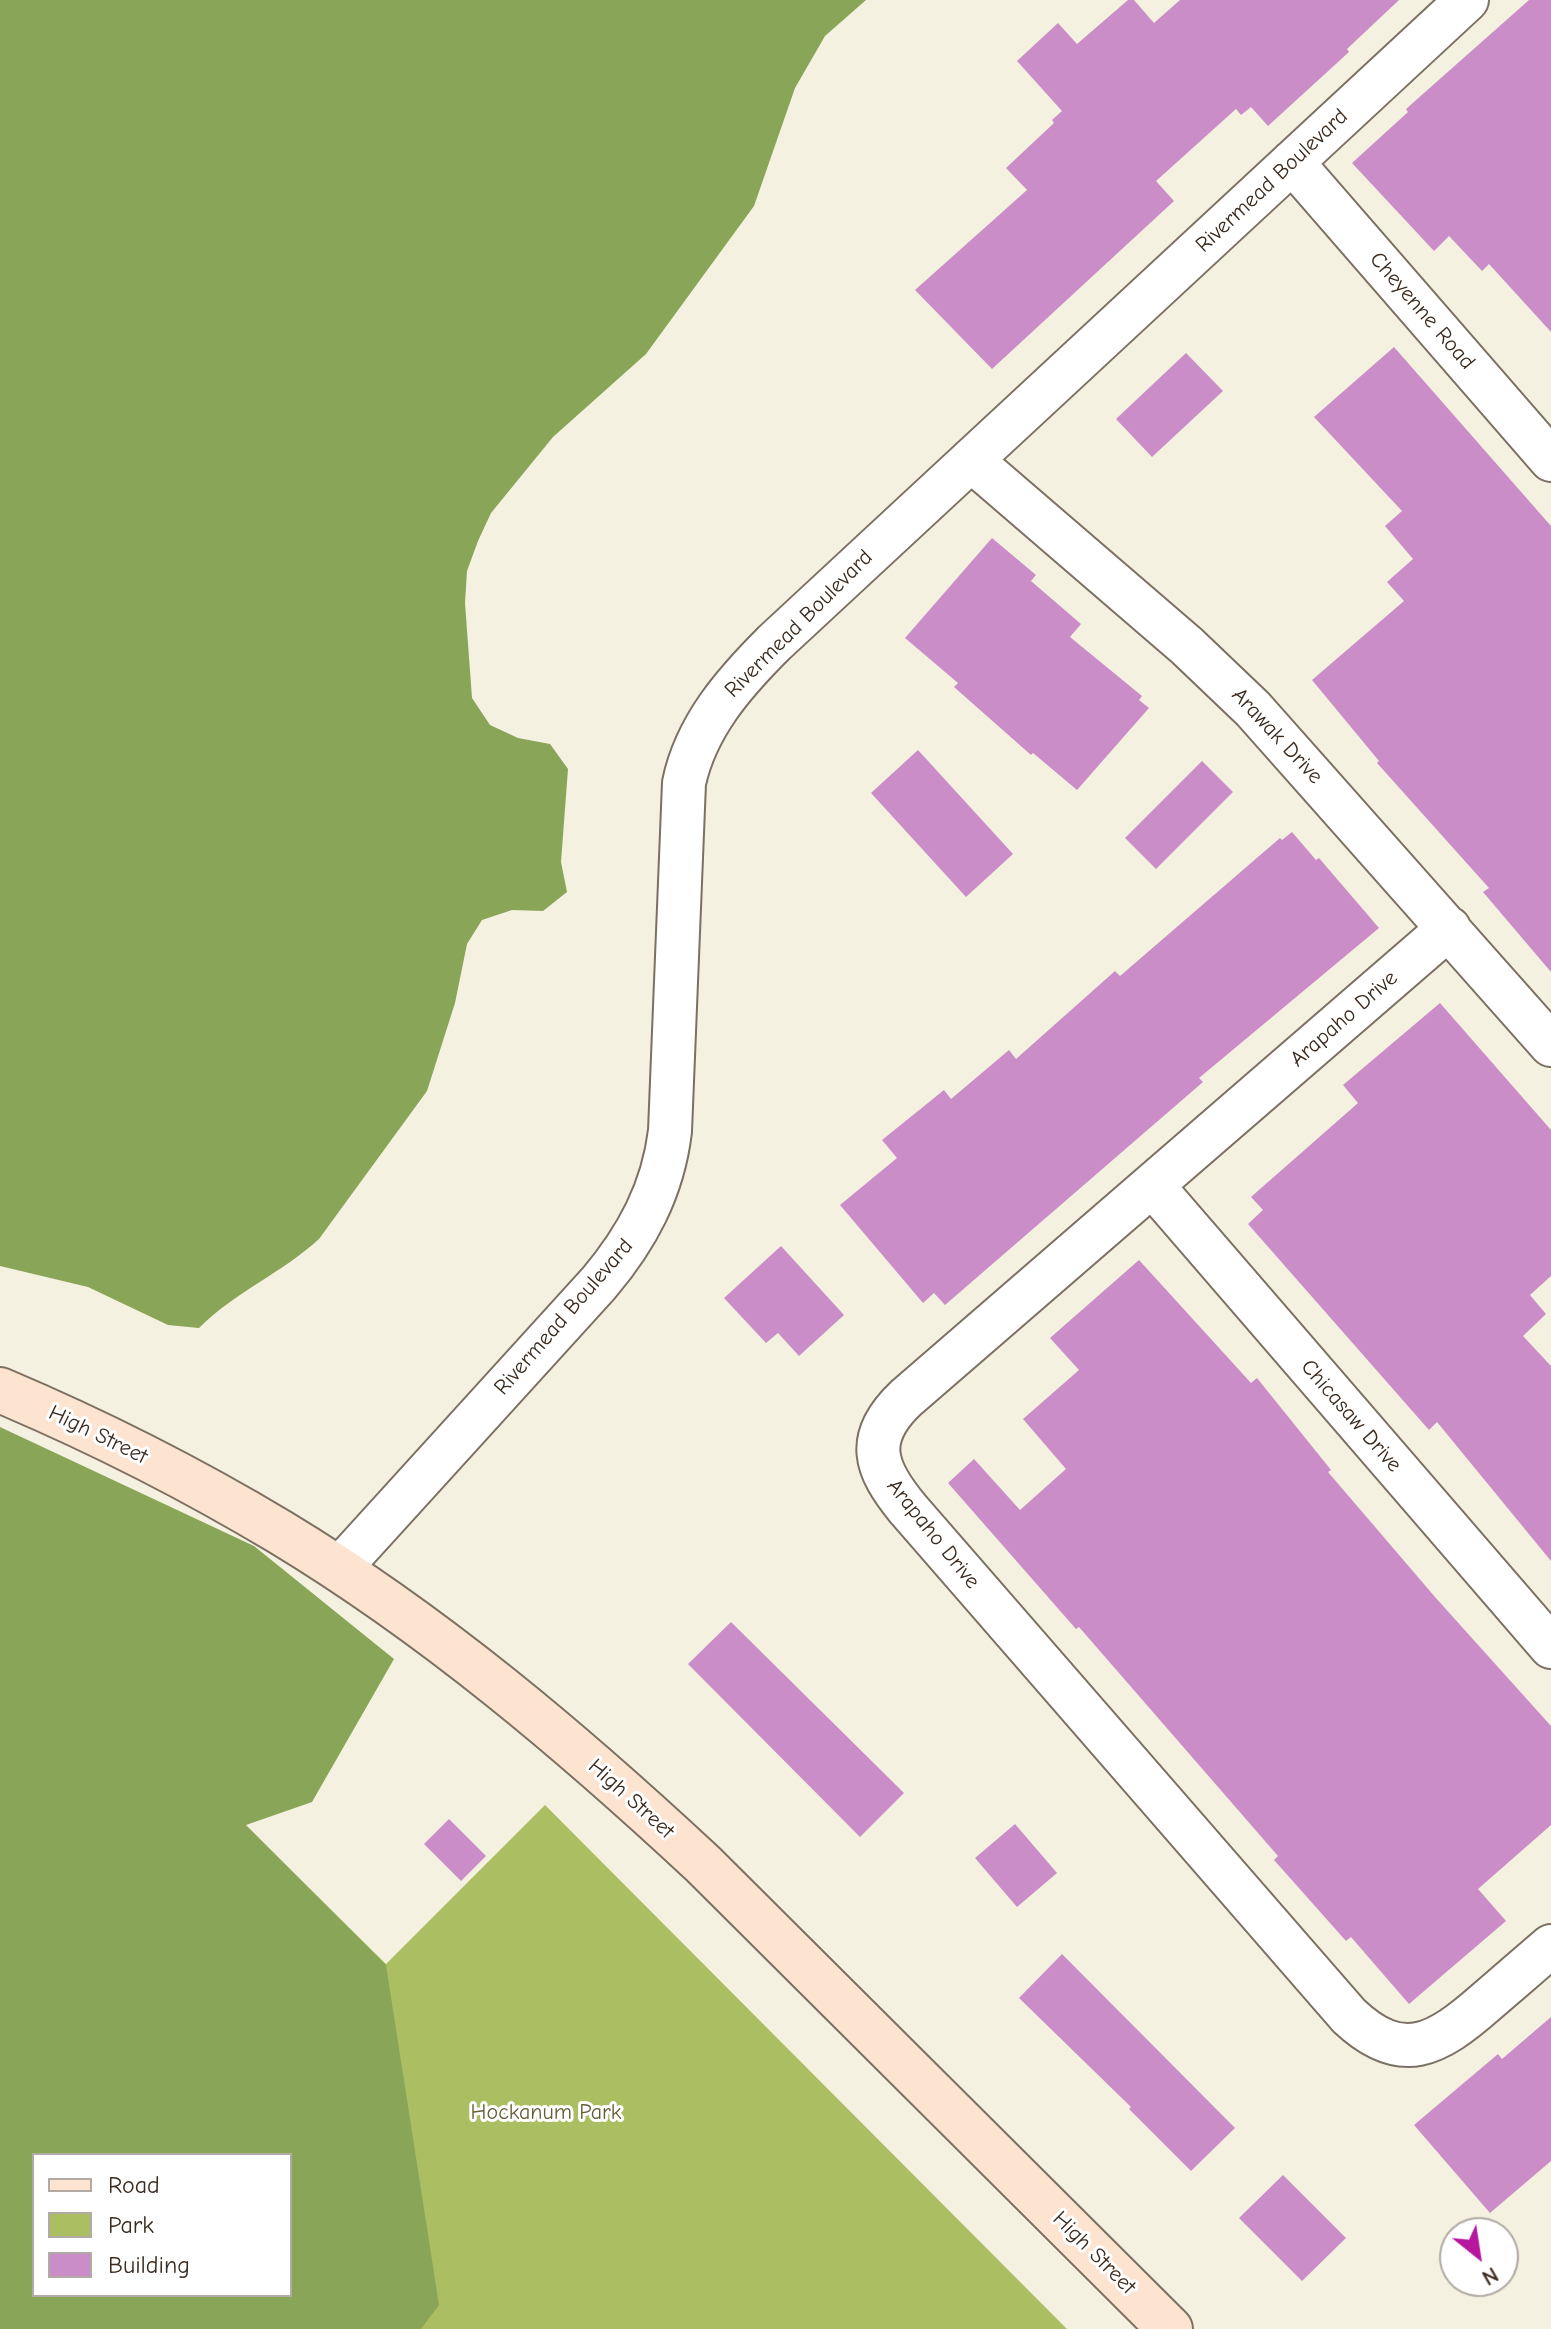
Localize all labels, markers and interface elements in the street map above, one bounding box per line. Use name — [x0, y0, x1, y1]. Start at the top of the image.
street label: Rivermead Boulevard — [1190, 104, 1354, 258]
street label: Cheyenne Road — [1364, 247, 1480, 375]
street label: Rivermead Boulevard — [720, 545, 878, 703]
street label: Arawak Drive — [1226, 682, 1328, 790]
street label: Arapaho Drive — [1285, 965, 1403, 1073]
street label: Rivermead Boulevard — [489, 1233, 639, 1401]
street label: Chicasaw Drive — [1295, 1354, 1407, 1478]
street label: High Street — [44, 1400, 152, 1470]
street label: Arapaho Drive — [881, 1474, 985, 1594]
street label: High Street — [582, 1753, 680, 1845]
park label: Hockanum Park — [471, 2100, 621, 2126]
legend — [32, 2153, 292, 2297]
text: Road — [108, 2171, 160, 2199]
street label: High Street — [1047, 2206, 1141, 2300]
text: Park — [108, 2211, 154, 2239]
north arrow — [1439, 2217, 1519, 2297]
text: Building — [108, 2251, 190, 2279]
text: N — [1477, 2261, 1503, 2291]

